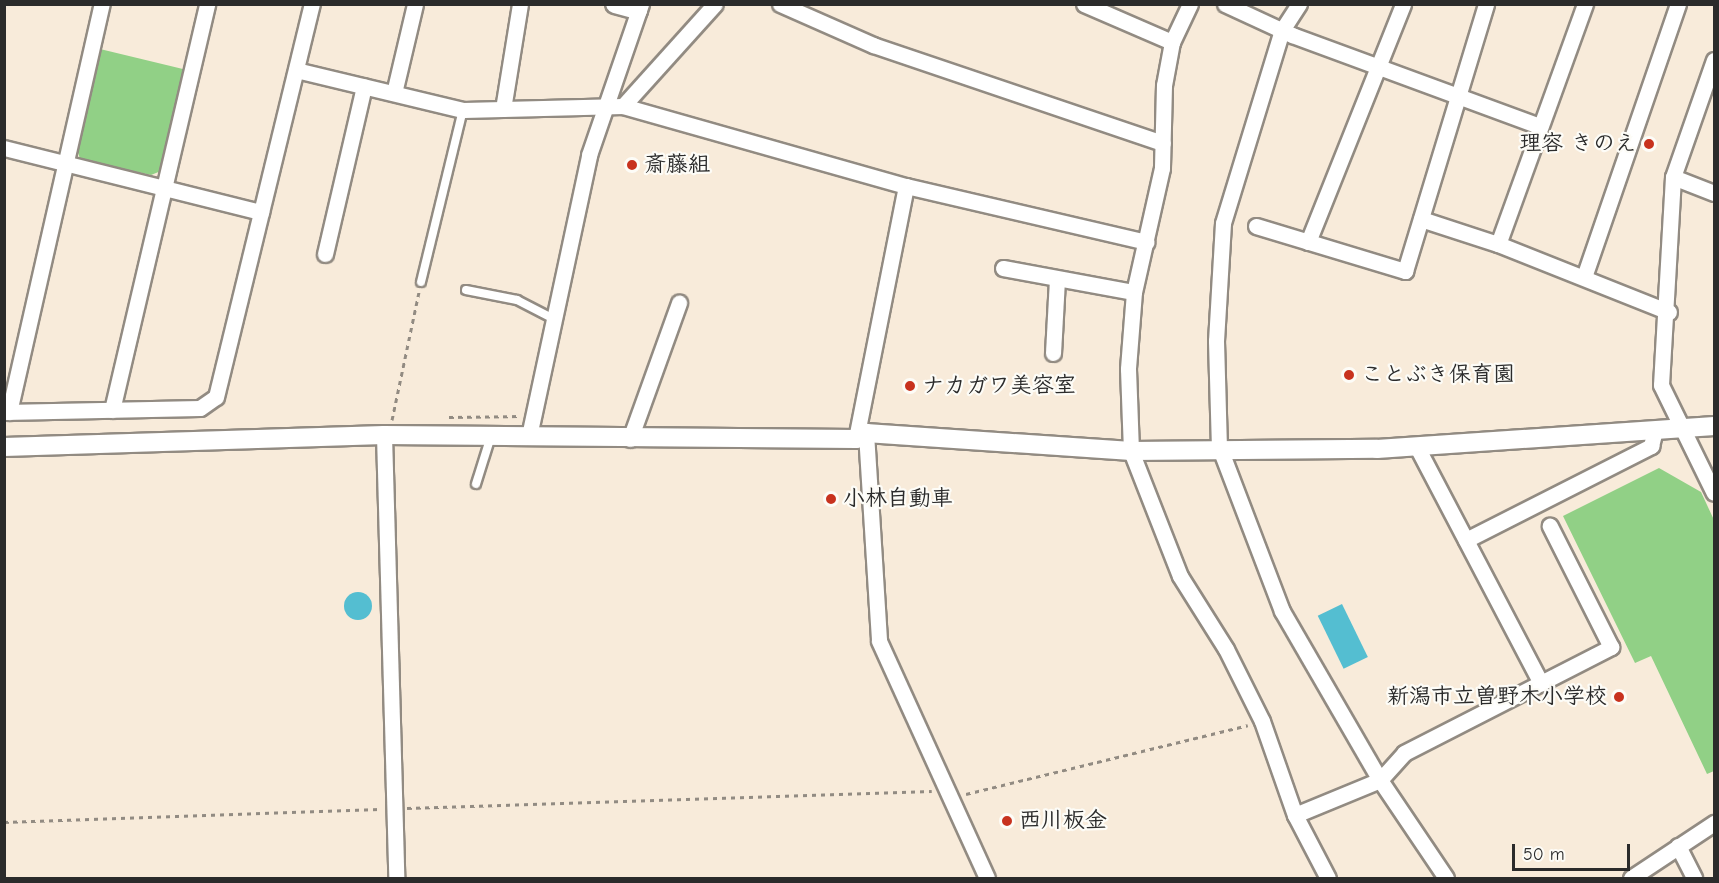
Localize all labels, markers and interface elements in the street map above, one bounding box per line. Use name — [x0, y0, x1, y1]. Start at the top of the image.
place label: 理容 きのえ — [1519, 131, 1637, 157]
marker: 理容 きのえ — [1642, 137, 1656, 151]
place label: 斎藤組 — [644, 152, 710, 178]
marker: 斎藤組 — [625, 158, 639, 172]
place label: ことぶき保育園 — [1361, 362, 1515, 388]
marker: ことぶき保育園 — [1342, 368, 1356, 382]
place label: ナカガワ美容室 — [922, 373, 1076, 399]
marker: ナカガワ美容室 — [903, 379, 917, 393]
place label: 小林自動車 — [843, 486, 953, 512]
marker: 小林自動車 — [824, 492, 838, 506]
place label: 新潟市立曽野木小学校 — [1387, 684, 1607, 710]
marker: 新潟市立曽野木小学校 — [1612, 690, 1626, 704]
place label: 西川板金 — [1019, 808, 1107, 834]
marker: 西川板金 — [1000, 814, 1014, 828]
scale bar — [1515, 832, 1634, 870]
text: 50 m — [1523, 844, 1565, 865]

